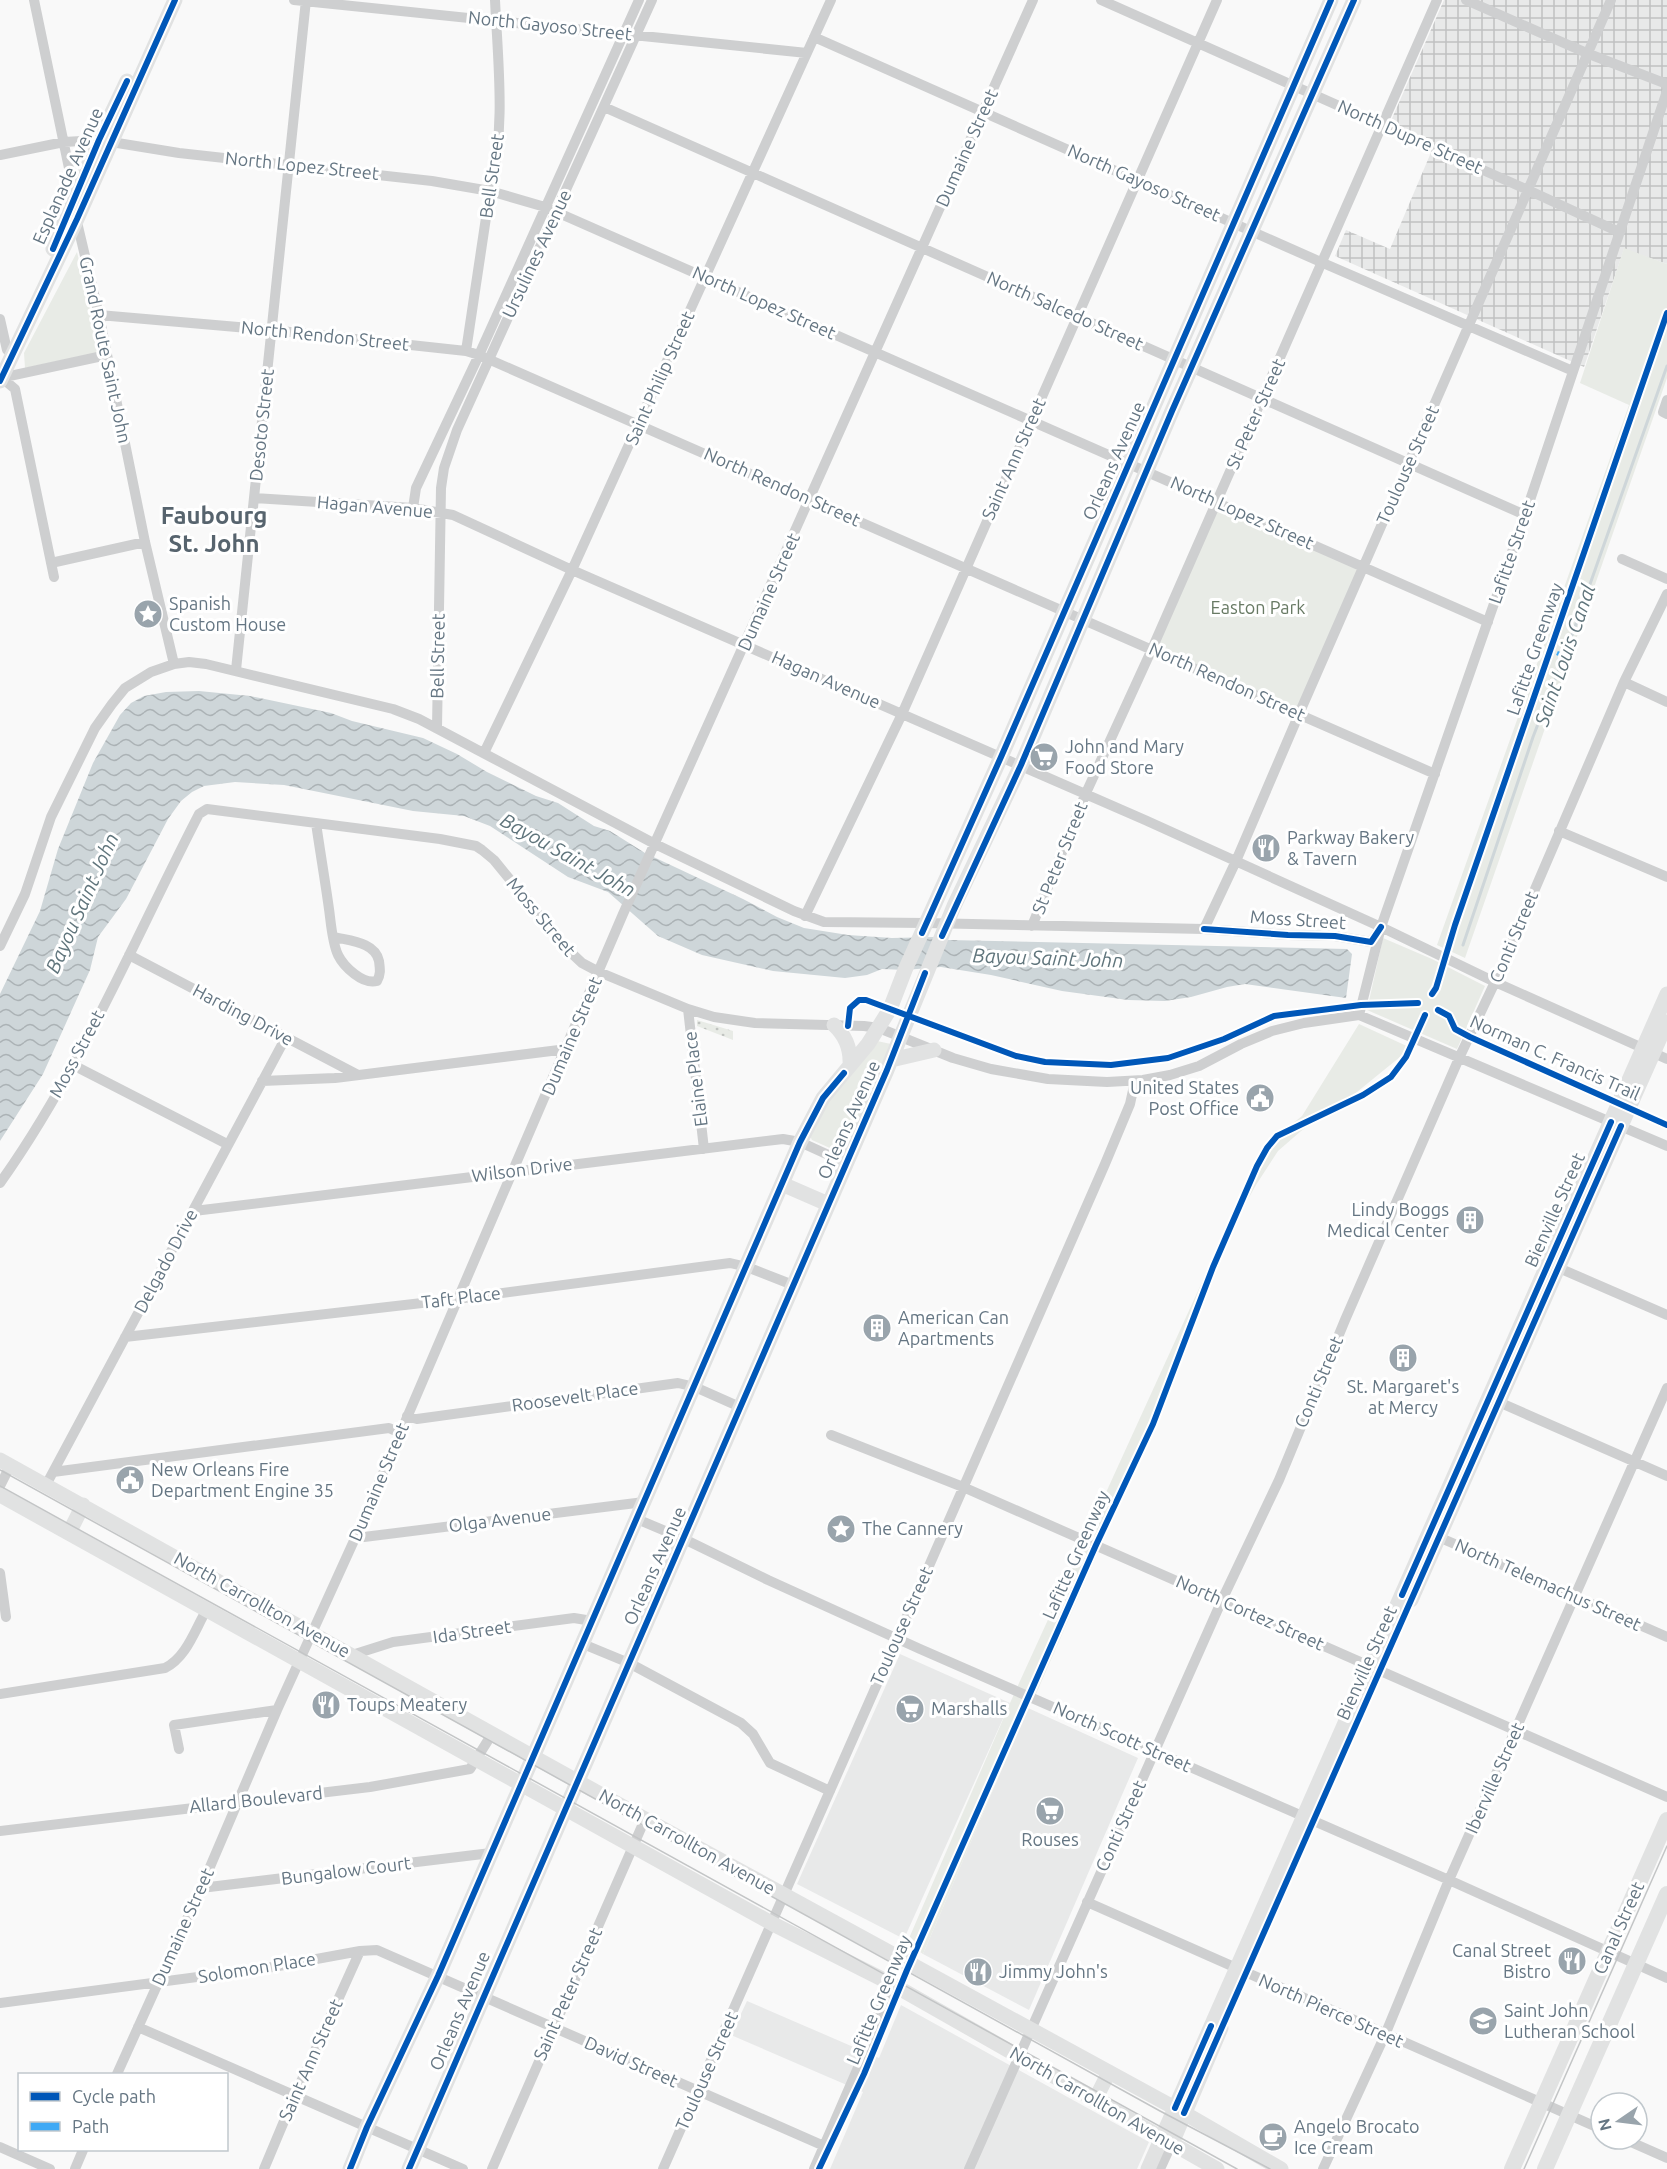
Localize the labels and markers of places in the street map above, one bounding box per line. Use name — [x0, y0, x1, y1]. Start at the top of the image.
place label: Spanish Custom House — [169, 593, 286, 634]
place icon: Spanish Custom House — [132, 598, 164, 630]
place label: John and Mary Food Store — [1065, 736, 1184, 777]
supermarket icon: John and Mary Food Store — [1028, 741, 1060, 773]
place label: Parkway Bakery & Tavern — [1287, 827, 1414, 868]
restaurant icon: Parkway Bakery & Tavern — [1250, 832, 1282, 864]
place label: United States Post Office — [1130, 1077, 1239, 1118]
public building icon: United States Post Office — [1244, 1082, 1276, 1114]
place label: Lindy Boggs Medical Center — [1327, 1199, 1449, 1240]
building icon: Lindy Boggs Medical Center — [1454, 1204, 1486, 1236]
place label: American Can Apartments — [898, 1307, 1009, 1348]
building icon: American Can Apartments — [861, 1312, 893, 1344]
building icon: St. Margaret's at Mercy — [1387, 1342, 1419, 1374]
place label: St. Margaret's at Mercy — [1347, 1376, 1459, 1417]
place label: New Orleans Fire Department Engine 35 — [151, 1459, 334, 1500]
public building icon: New Orleans Fire Department Engine 35 — [114, 1464, 146, 1496]
place icon: The Cannery — [825, 1513, 857, 1545]
place label: The Cannery — [862, 1518, 963, 1538]
restaurant icon: Toups Meatery — [310, 1689, 342, 1721]
supermarket icon: Marshalls — [894, 1693, 926, 1725]
place label: Toups Meatery — [347, 1694, 467, 1714]
place label: Marshalls — [931, 1698, 1007, 1718]
supermarket icon: Rouses — [1034, 1795, 1066, 1827]
place label: Rouses — [1021, 1829, 1079, 1849]
place label: Canal Street Bistro — [1452, 1940, 1551, 1981]
restaurant icon: Canal Street Bistro — [1556, 1945, 1588, 1977]
restaurant icon: Jimmy John's — [962, 1956, 994, 1988]
place label: Jimmy John's — [999, 1961, 1108, 1981]
place label: Saint John Lutheran School — [1504, 2000, 1635, 2041]
school or university icon: Saint John Lutheran School — [1467, 2005, 1499, 2037]
place label: Angelo Brocato Ice Cream — [1294, 2116, 1420, 2157]
cafe icon: Angelo Brocato Ice Cream — [1257, 2121, 1289, 2153]

